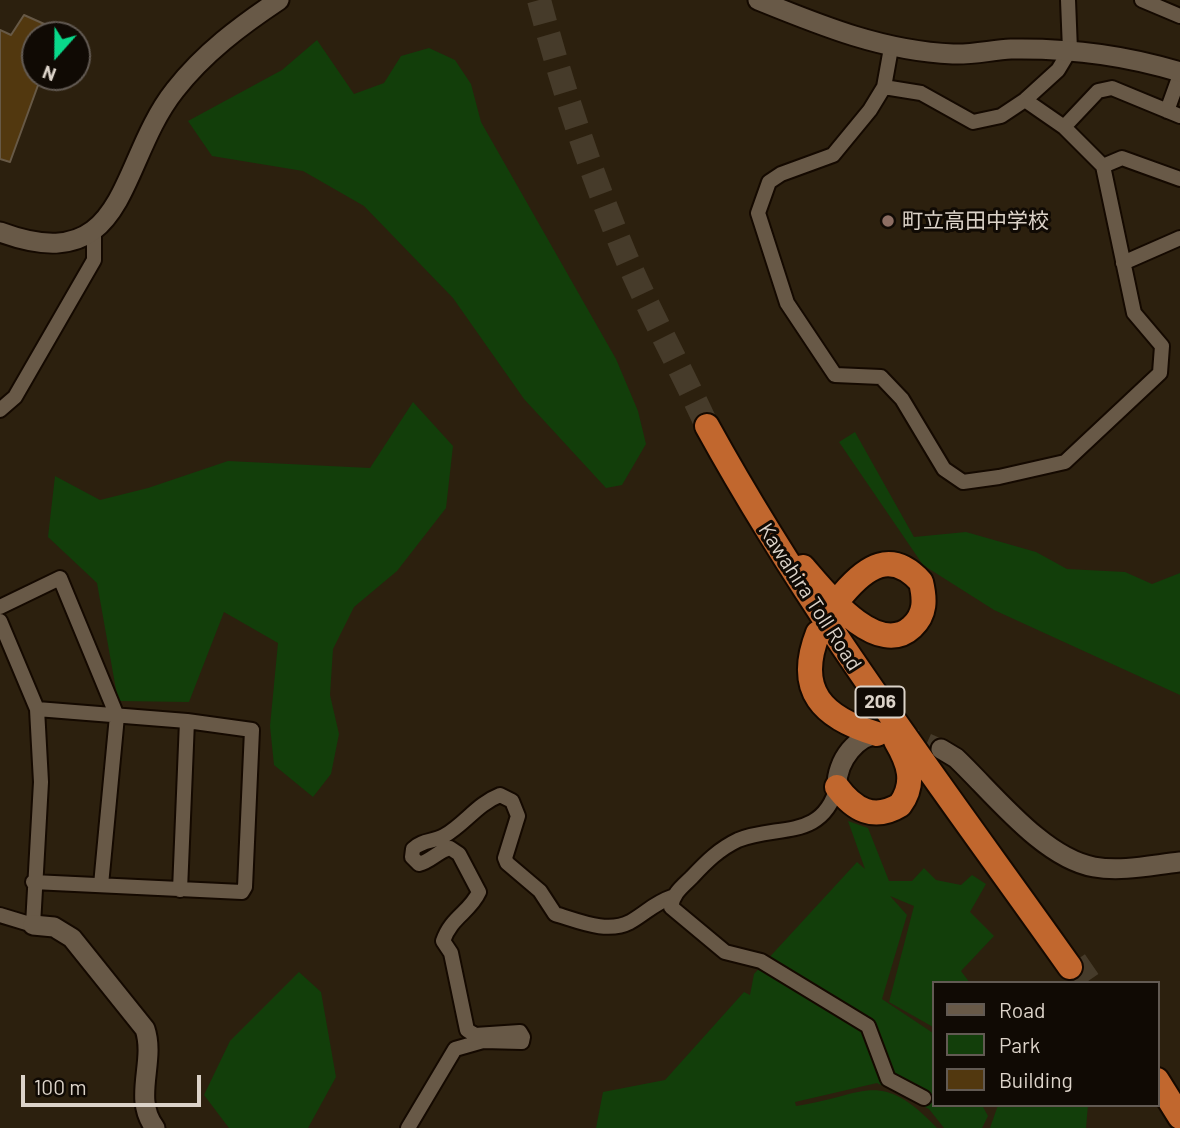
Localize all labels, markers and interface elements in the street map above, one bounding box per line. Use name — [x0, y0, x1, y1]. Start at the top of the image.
north arrow — [21, 21, 91, 91]
text: N — [39, 61, 59, 87]
place label: 町立高田中学校 — [902, 208, 1049, 234]
marker: 町立高田中学校 — [880, 213, 896, 229]
street label: Kawahira Toll Road — [753, 519, 867, 675]
road number: 206 — [856, 687, 904, 718]
legend — [932, 981, 1159, 1107]
text: Road — [999, 997, 1045, 1022]
text: Park — [999, 1032, 1040, 1057]
scale bar — [24, 1062, 205, 1106]
text: Building — [999, 1067, 1073, 1092]
text: 100 m — [34, 1074, 87, 1099]

